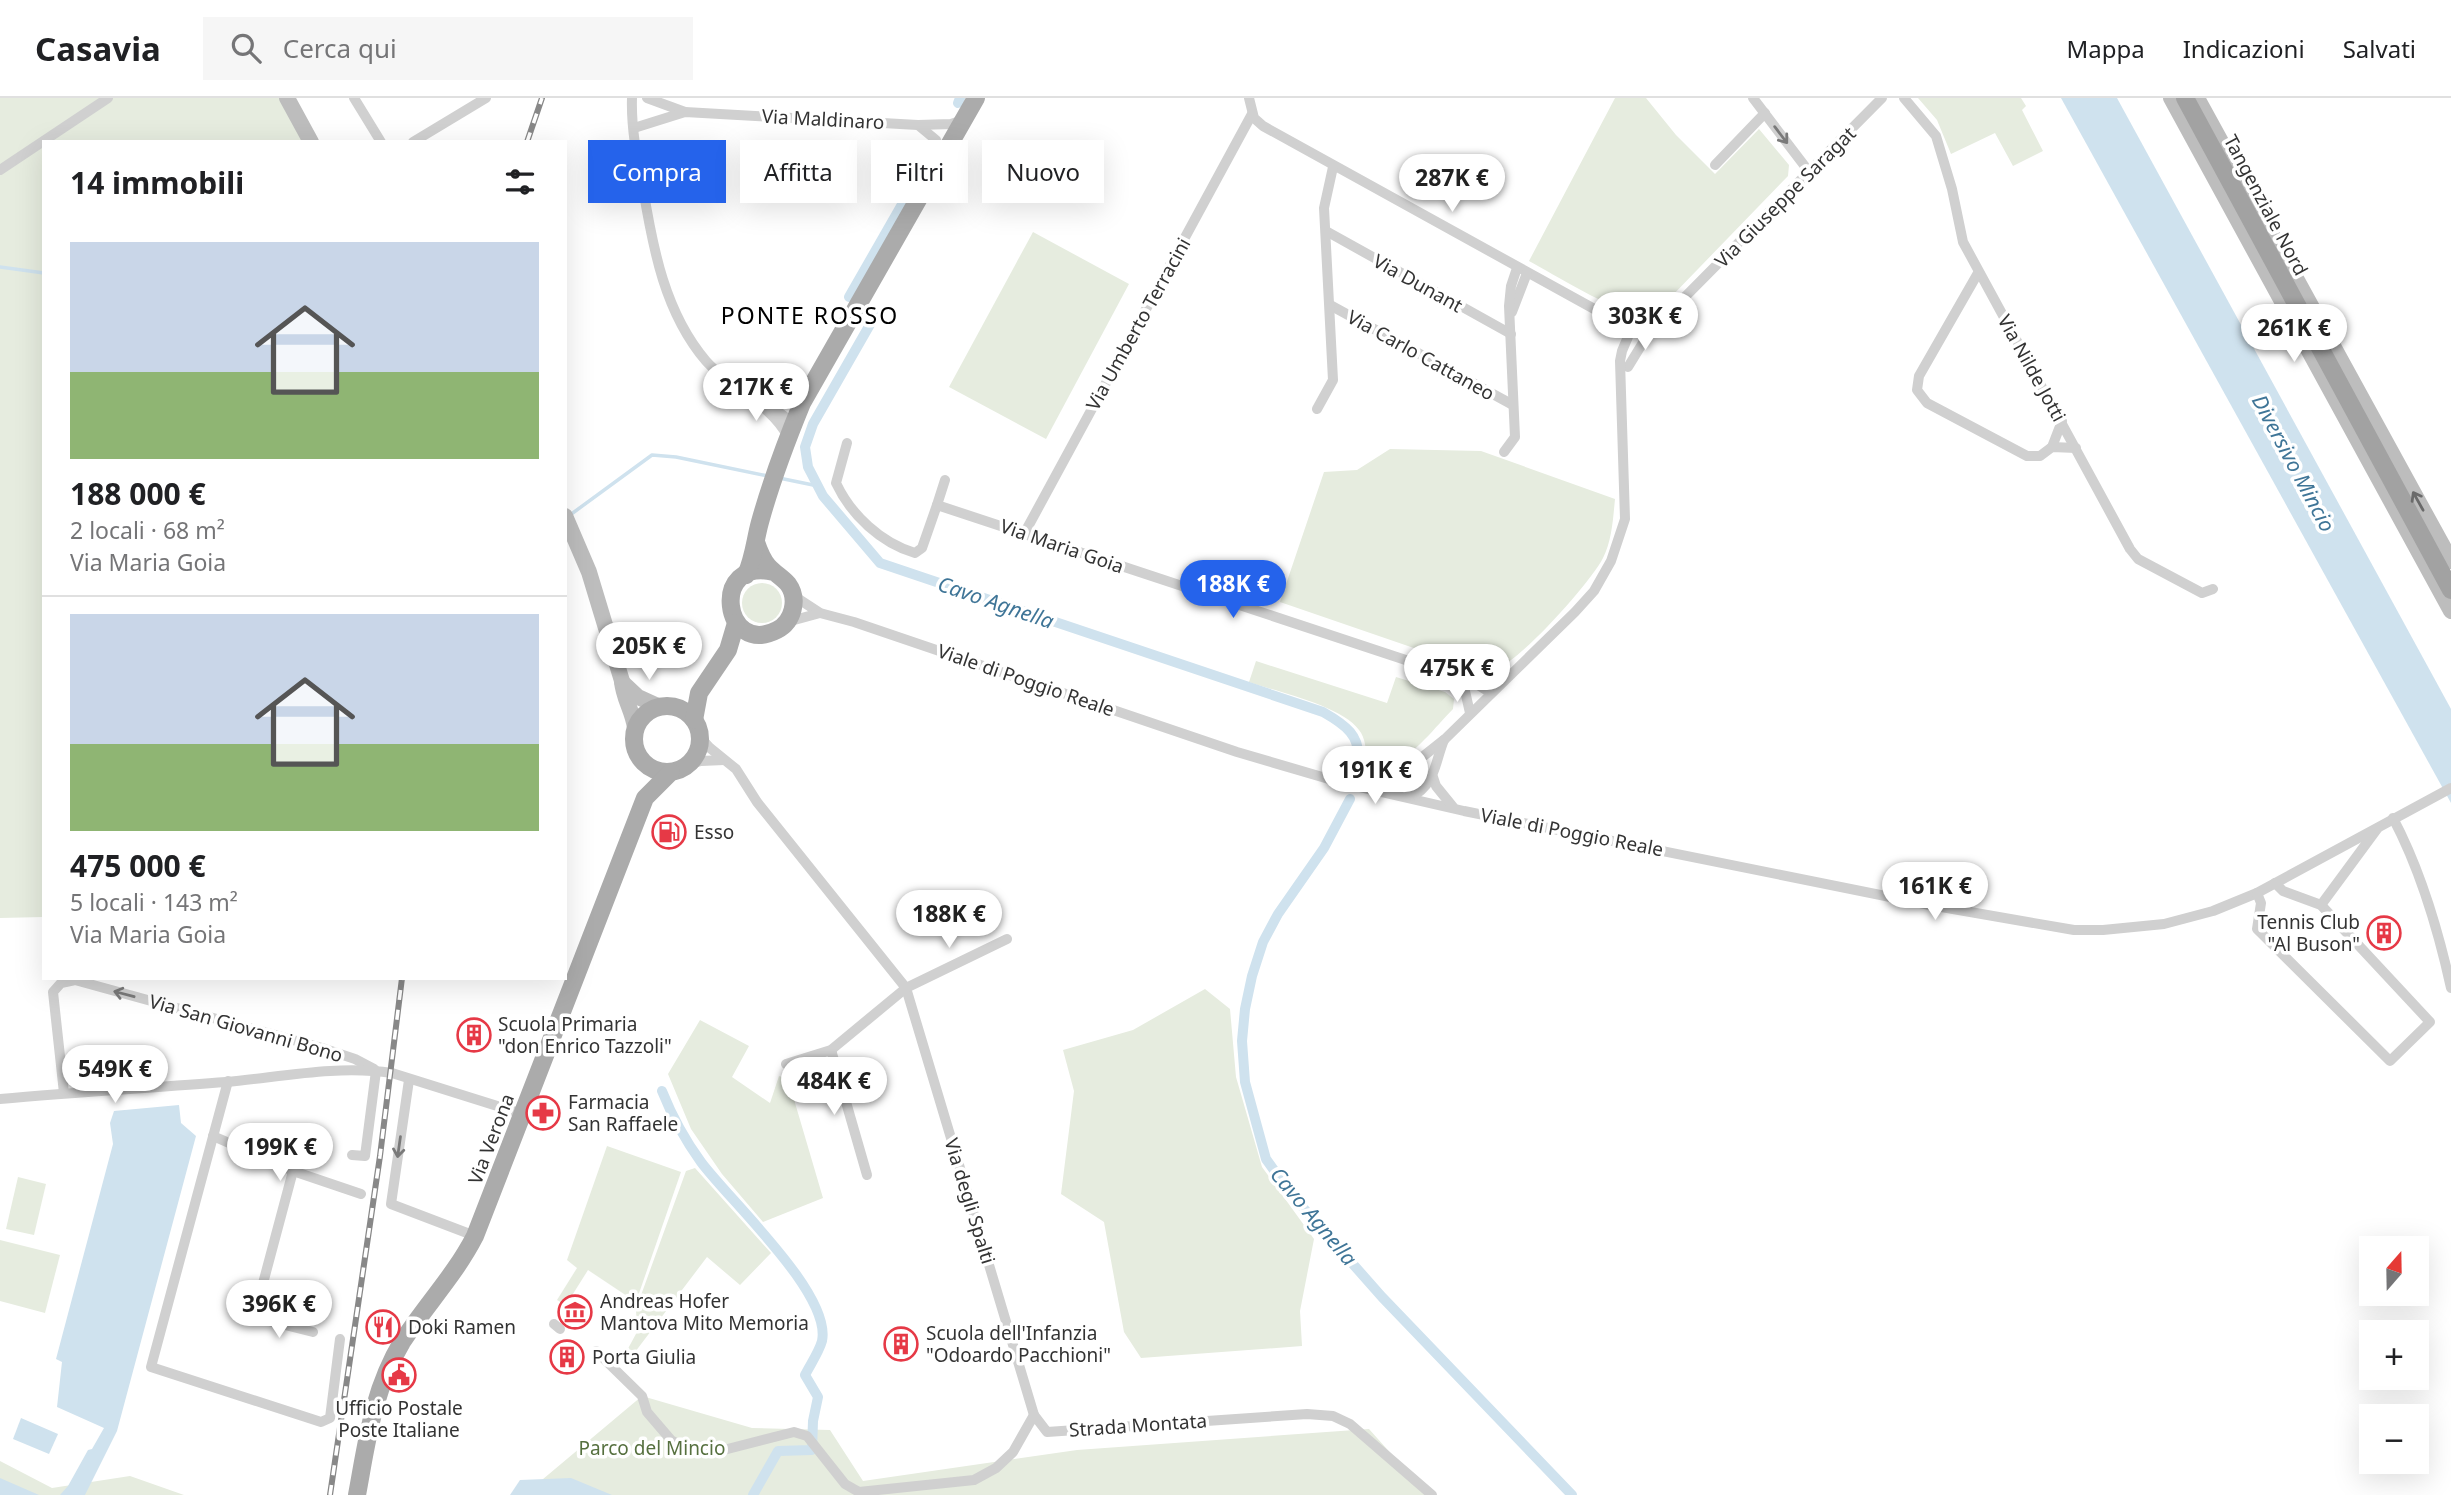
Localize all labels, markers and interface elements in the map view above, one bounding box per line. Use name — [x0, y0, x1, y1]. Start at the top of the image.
search box — [203, 17, 693, 80]
text: Casavia — [35, 26, 161, 71]
icon: search — [227, 29, 265, 67]
text: Cerca qui — [283, 30, 397, 66]
text: Mappa — [2067, 32, 2145, 65]
text: Indicazioni — [2183, 32, 2305, 65]
text: Salvati — [2343, 32, 2416, 65]
street label: Via Maldinaro — [761, 103, 885, 135]
street label: Via Giuseppe Saragat — [1709, 121, 1861, 273]
one-way arrow — [1774, 125, 1789, 144]
street label: Tangenziale Nord — [2218, 130, 2314, 280]
chip: Compra — [588, 140, 726, 203]
chip: Affitta — [740, 140, 857, 203]
chip: Filtri — [871, 140, 968, 203]
chip: Nuovo — [982, 140, 1104, 203]
pin: 287K € — [1395, 155, 1509, 214]
text: 287K € — [1415, 161, 1489, 193]
text: 14 immobili — [70, 162, 244, 203]
icon: filters — [501, 163, 539, 201]
street label: Via Umberto Terracini — [1080, 233, 1196, 415]
street label: Via Dunant — [1369, 248, 1468, 318]
icon: home — [242, 287, 368, 413]
pin: 303K € — [1588, 292, 1702, 352]
district label: PONTE ROSSO — [721, 299, 899, 331]
text: 303K € — [1608, 299, 1682, 331]
street label: Via Carlo Cattaneo — [1343, 304, 1499, 406]
pin: 261K € — [2237, 304, 2351, 364]
street label: Via Nilde Jotti — [1992, 310, 2072, 426]
text: 261K € — [2257, 311, 2331, 343]
pin: 217K € — [699, 364, 813, 423]
text: 217K € — [719, 370, 793, 402]
water label: Diversivo Mincio — [2246, 389, 2342, 537]
text: 188 000 € — [70, 473, 206, 514]
one-way arrow — [2411, 491, 2424, 512]
street label: Via Maria Goia — [997, 513, 1127, 579]
text: 2 locali · 68 m² — [70, 514, 225, 546]
text: Via Maria Goia — [70, 546, 226, 578]
pin: 188K € — [1176, 560, 1290, 620]
text: 188K € — [1196, 567, 1270, 599]
water label: Cavo Agnella — [934, 569, 1058, 635]
pin: 205K € — [592, 622, 706, 682]
text: 205K € — [612, 629, 686, 661]
street label: Viale di Poggio Reale — [934, 638, 1118, 722]
pin: 475K € — [1400, 644, 1514, 704]
text: 475K € — [1420, 651, 1494, 683]
icon: home — [242, 659, 368, 785]
pin: 191K € — [1318, 746, 1432, 806]
text: 191K € — [1338, 753, 1412, 785]
street label: Viale di Poggio Reale — [1478, 802, 1666, 862]
fuel station icon: Esso — [650, 813, 688, 851]
place label: Esso — [694, 819, 734, 845]
text: 475 000 € — [70, 845, 206, 886]
pin: 161K € — [1878, 862, 1992, 922]
text: 161K € — [1898, 869, 1972, 901]
text: 5 locali · 143 m² — [70, 886, 238, 918]
pin: 188K € — [892, 890, 1006, 950]
text: 188K € — [912, 897, 986, 929]
place label: Tennis Club "Al Buson" — [2257, 909, 2360, 957]
building icon: Tennis Club "Al Buson" — [2365, 914, 2403, 952]
text: Via Maria Goia — [70, 918, 226, 950]
one-way arrow — [113, 987, 136, 1000]
street label: Via San Giovanni Bono — [146, 988, 346, 1068]
place label: Scuola Primaria "don Enrico Tazzoli" — [498, 1011, 672, 1059]
building icon: Scuola Primaria "don Enrico Tazzoli" — [455, 1016, 493, 1054]
pin: 549K € — [58, 1046, 172, 1105]
text: 549K € — [78, 1052, 152, 1084]
pin: 484K € — [777, 1058, 891, 1117]
text: 484K € — [797, 1064, 871, 1096]
place label: Farmacia San Raffaele — [568, 1089, 678, 1137]
street label: Via Verona — [462, 1090, 520, 1188]
pharmacy icon: Farmacia San Raffaele — [524, 1094, 562, 1132]
pin: 199K € — [223, 1124, 337, 1183]
text: 199K € — [243, 1130, 317, 1162]
street label: Via degli Spalti — [939, 1135, 1001, 1267]
one-way arrow — [392, 1136, 405, 1158]
water label: Cavo Agnella — [1264, 1161, 1364, 1271]
north arrow — [2359, 1236, 2429, 1306]
map controls — [2359, 1236, 2429, 1474]
pin: 396K € — [222, 1280, 336, 1340]
text: 396K € — [242, 1287, 316, 1319]
place label: Andreas Hofer Mantova Mito Memoria — [600, 1288, 809, 1336]
museum icon: Andreas Hofer Mantova Mito Memoria — [556, 1293, 594, 1331]
restaurant icon: Doki Ramen — [364, 1308, 402, 1346]
place label: Doki Ramen — [408, 1314, 516, 1340]
place label: Scuola dell'Infanzia "Odoardo Pacchioni" — [926, 1320, 1111, 1368]
button: + — [2359, 1320, 2429, 1390]
building icon: Scuola dell'Infanzia "Odoardo Pacchioni" — [882, 1325, 920, 1363]
building icon: Porta Giulia — [548, 1338, 586, 1376]
place label: Porta Giulia — [592, 1344, 696, 1370]
public building icon: Ufficio Postale Poste Italiane — [380, 1356, 418, 1394]
place label: Ufficio Postale Poste Italiane — [335, 1395, 463, 1443]
button: − — [2359, 1404, 2429, 1474]
street label: Strada Montata — [1068, 1407, 1208, 1443]
park label: Parco del Mincio — [579, 1435, 725, 1461]

